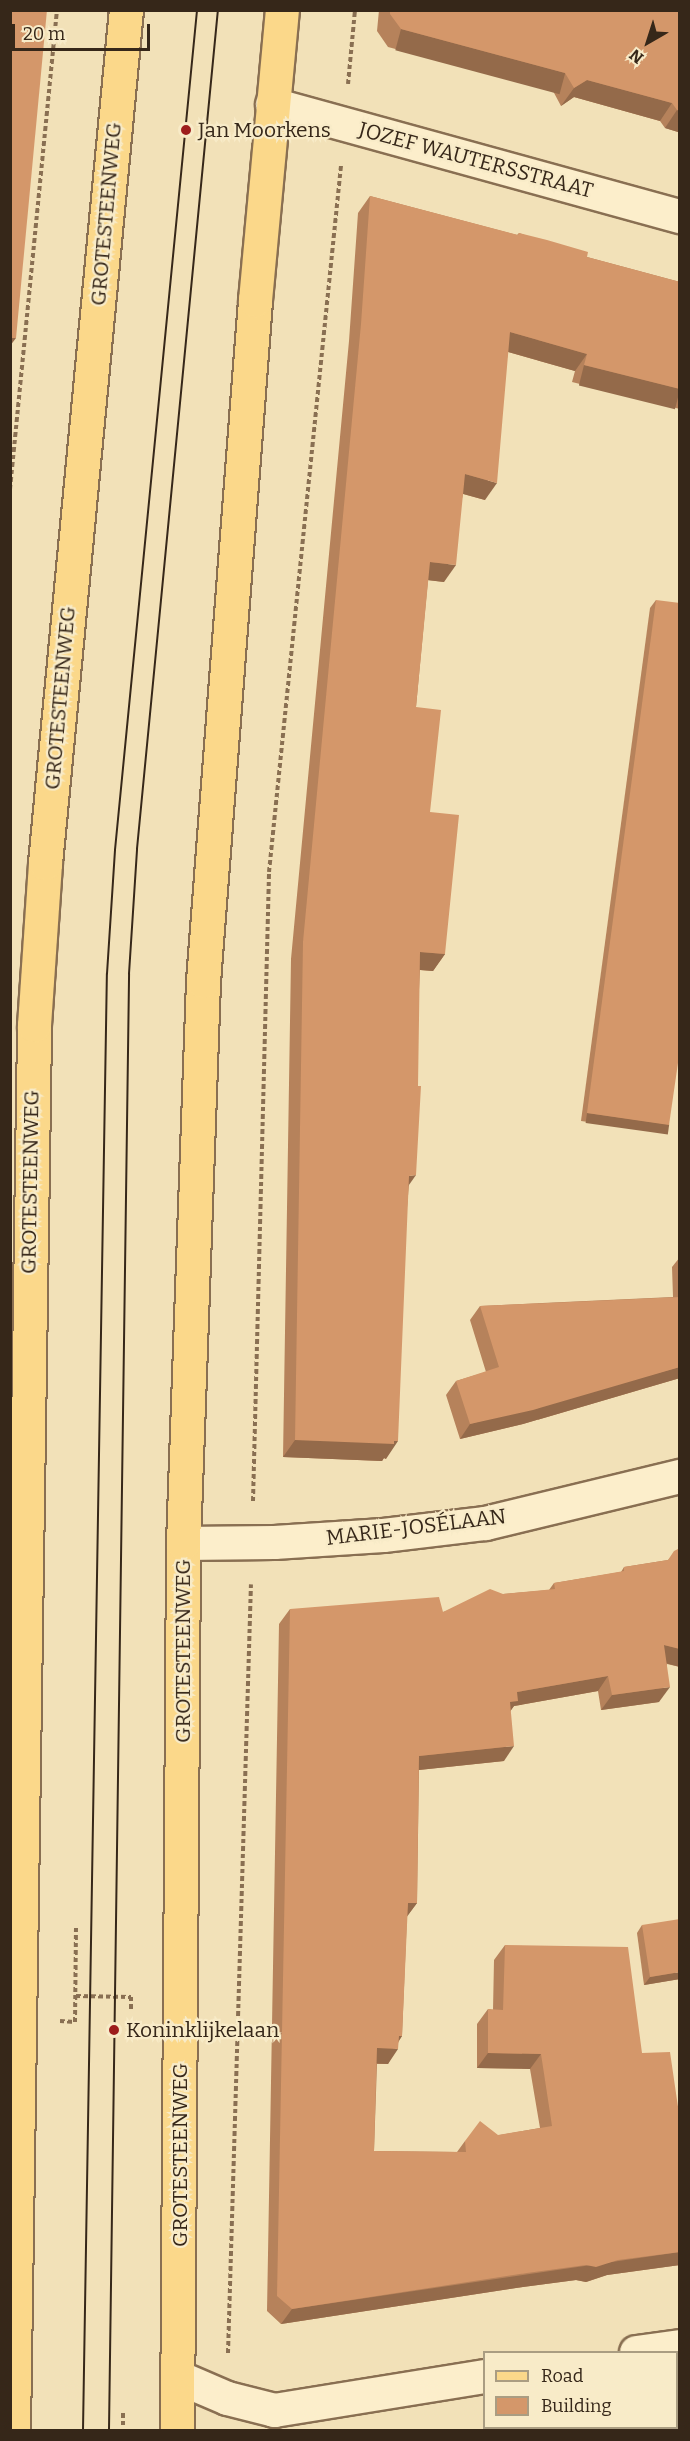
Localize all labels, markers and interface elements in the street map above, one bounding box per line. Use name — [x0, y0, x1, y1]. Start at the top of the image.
scale bar — [15, 12, 153, 50]
north arrow — [618, 12, 678, 72]
text: 20 m — [23, 23, 65, 45]
text: N — [626, 45, 647, 68]
place label: Jan Moorkens — [198, 117, 331, 143]
street label: JOZEF WAUTERSSTRAAT — [356, 117, 596, 203]
street label: GROTESTEENWEG — [85, 121, 127, 307]
marker: Jan Moorkens — [179, 123, 193, 137]
street label: GROTESTEENWEG — [39, 605, 81, 791]
street label: GROTESTEENWEG — [16, 1090, 44, 1274]
street label: MARIE-JOSÉLAAN — [325, 1503, 507, 1551]
street label: GROTESTEENWEG — [170, 1559, 196, 1743]
place label: Koninklijkelaan — [126, 2017, 279, 2043]
marker: Koninklijkelaan — [107, 2023, 121, 2037]
street label: GROTESTEENWEG — [167, 2063, 193, 2247]
legend — [483, 2351, 678, 2429]
text: Road — [541, 2365, 583, 2387]
text: Building — [541, 2395, 612, 2417]

